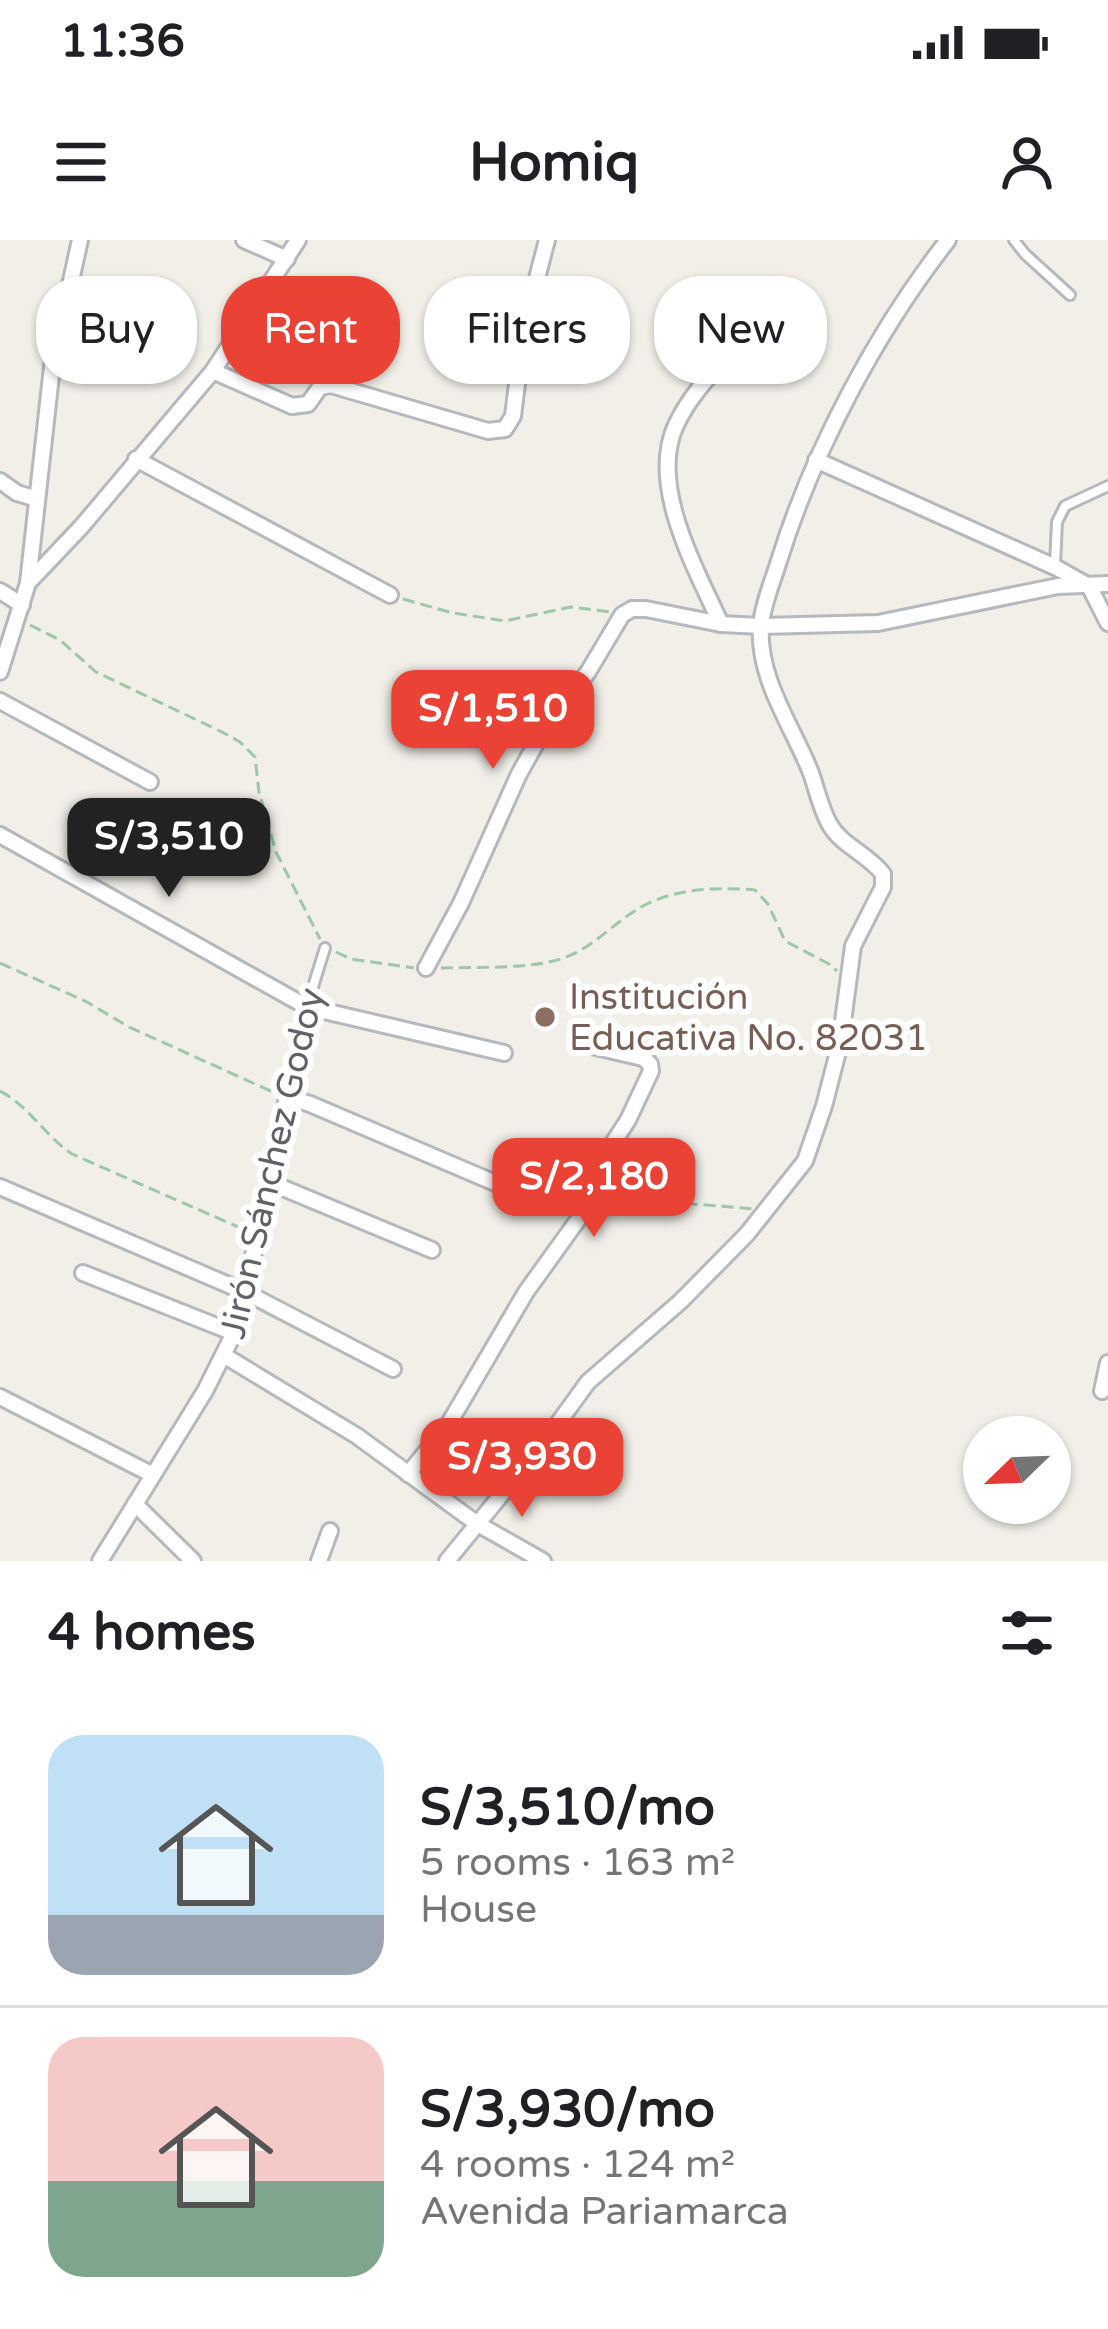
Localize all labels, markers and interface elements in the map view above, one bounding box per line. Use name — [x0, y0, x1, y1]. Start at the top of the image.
text: 11:36 — [60, 15, 185, 69]
icon: menu — [48, 129, 114, 195]
icon: person — [994, 129, 1060, 195]
text: Homiq — [469, 130, 639, 195]
chip: Buy — [36, 276, 197, 384]
chip: Rent — [221, 276, 400, 384]
chip: Filters — [424, 276, 630, 384]
chip: New — [654, 276, 827, 384]
pin: S/1,510 — [382, 670, 604, 772]
text: S/1,510 — [418, 685, 568, 732]
pin: S/3,510 — [58, 798, 280, 900]
text: S/3,510 — [94, 813, 244, 860]
place label: Institución Educativa No. 82031 — [569, 976, 928, 1060]
street label: Jirón Sánchez Godoy — [211, 984, 334, 1343]
marker: Institución Educativa No. 82031 — [532, 1004, 558, 1030]
pin: S/2,180 — [483, 1138, 705, 1240]
text: S/2,180 — [519, 1153, 669, 1200]
north arrow — [963, 1416, 1071, 1524]
map controls — [963, 1416, 1071, 1524]
pin: S/3,930 — [411, 1418, 633, 1520]
text: S/3,930 — [447, 1433, 597, 1480]
icon: filters — [994, 1600, 1060, 1666]
text: 4 homes — [48, 1602, 256, 1664]
text: S/3,510/mo — [420, 1777, 715, 1839]
icon: home — [144, 1783, 288, 1927]
text: 5 rooms · 163 m² — [420, 1839, 735, 1886]
text: House — [420, 1886, 537, 1933]
text: S/3,930/mo — [420, 2079, 715, 2141]
icon: home — [144, 2085, 288, 2229]
text: 4 rooms · 124 m² — [420, 2141, 735, 2188]
text: Avenida Pariamarca — [420, 2188, 789, 2235]

